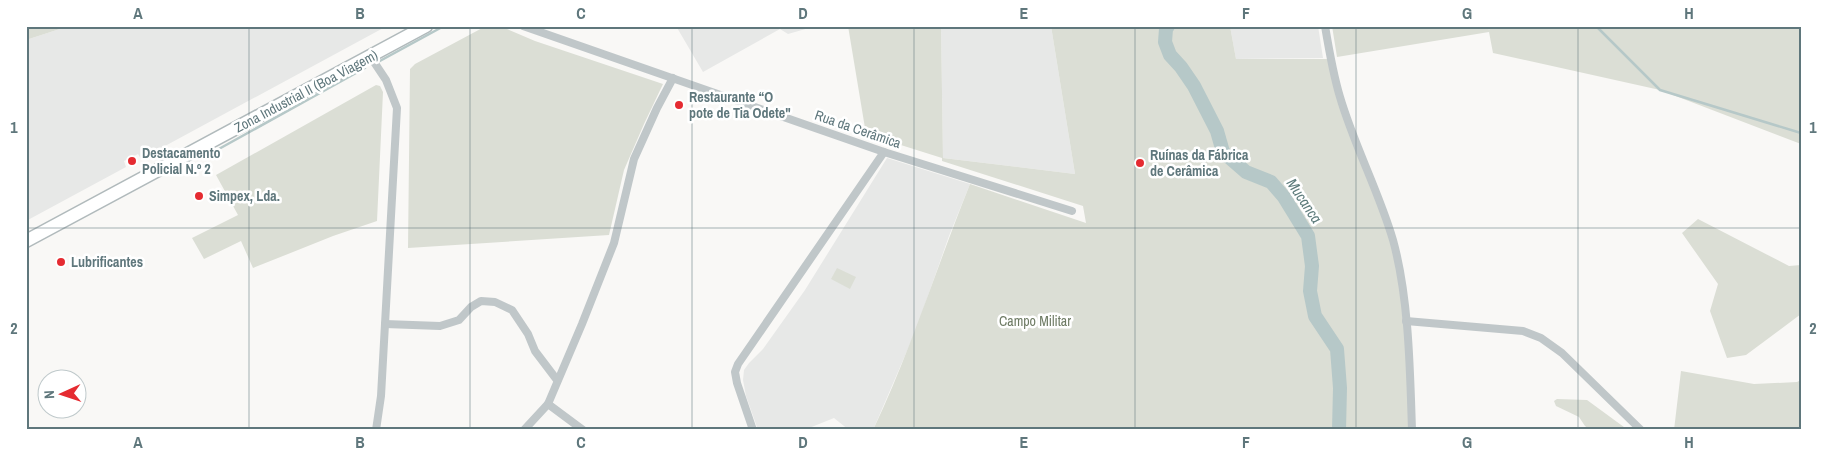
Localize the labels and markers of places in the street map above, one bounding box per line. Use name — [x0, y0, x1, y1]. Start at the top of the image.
place label: Restaurante “O pote de Tia Odete" — [689, 88, 791, 122]
marker: Restaurante “O pote de Tia Odete" — [673, 99, 685, 111]
place label: Destacamento Policial N.º 2 — [142, 144, 220, 178]
place label: Ruínas da Fábrica de Cerâmica — [1150, 146, 1249, 180]
marker: Destacamento Policial N.º 2 — [126, 155, 138, 167]
marker: Ruínas da Fábrica de Cerâmica — [1134, 157, 1146, 169]
place label: Simpex, Lda. — [209, 187, 280, 205]
marker: Simpex, Lda. — [193, 190, 205, 202]
place label: Lubrificantes — [71, 253, 143, 271]
marker: Lubrificantes — [55, 256, 67, 268]

